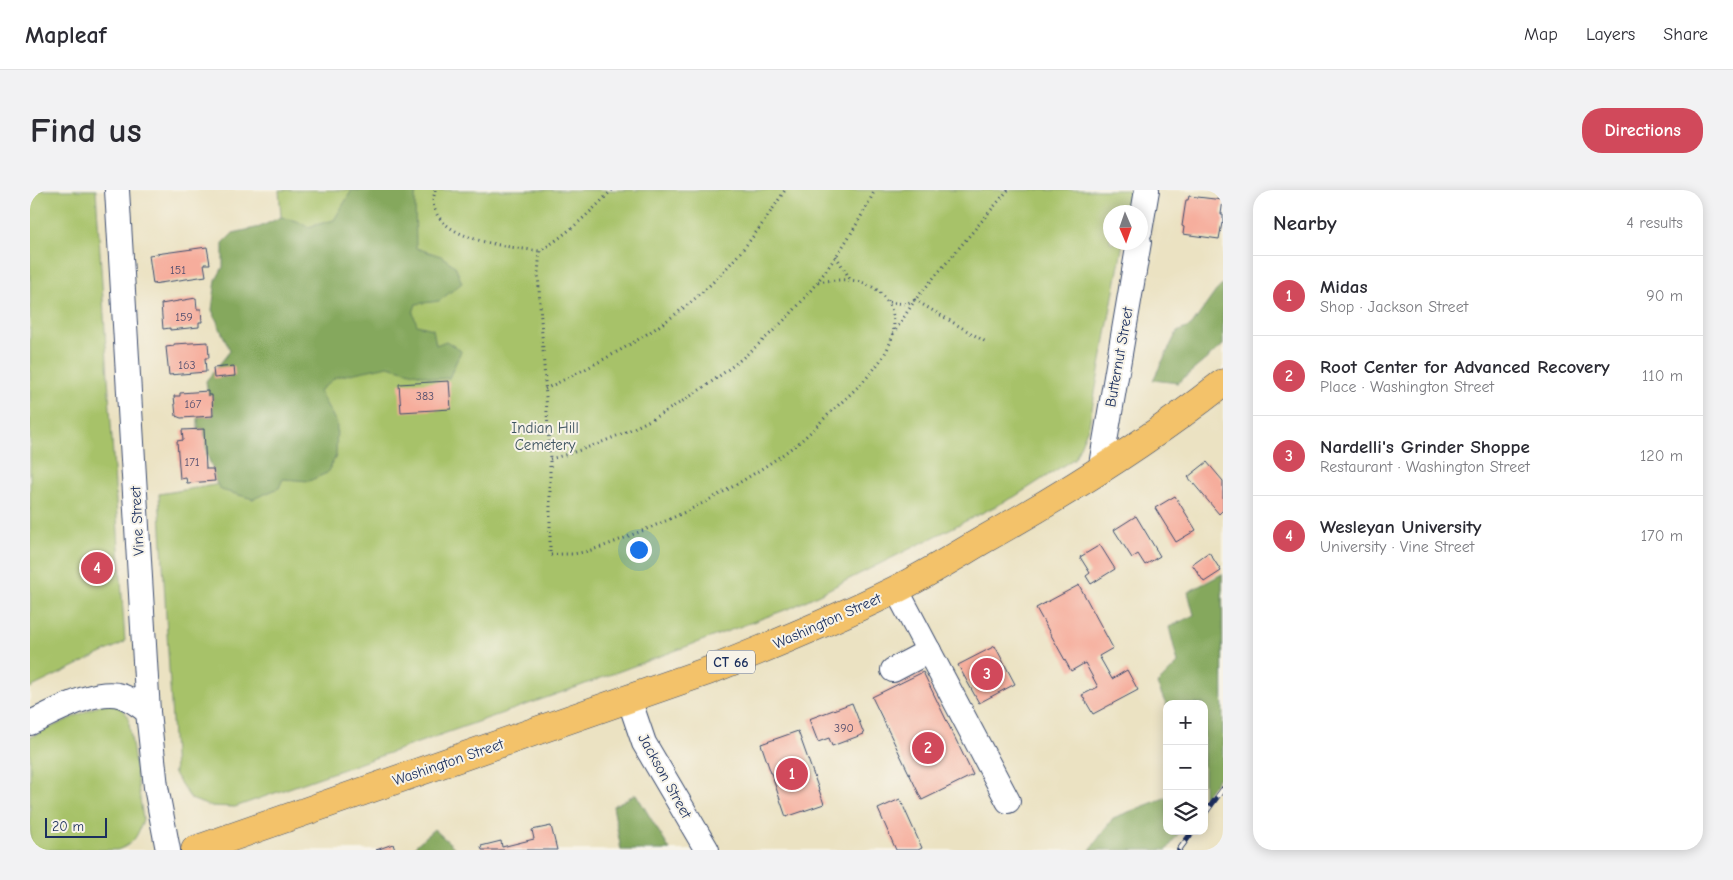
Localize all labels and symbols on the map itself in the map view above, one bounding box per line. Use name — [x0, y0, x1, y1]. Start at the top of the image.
north arrow — [1103, 205, 1148, 250]
house number: 151 — [170, 263, 186, 277]
street label: Butternut Street — [1101, 305, 1137, 408]
house number: 159 — [175, 310, 193, 324]
house number: 163 — [178, 358, 196, 372]
house number: 383 — [416, 389, 434, 403]
house number: 167 — [185, 397, 202, 411]
park label: Indian Hill Cemetery — [511, 419, 579, 454]
house number: 171 — [184, 455, 200, 469]
street label: Vine Street — [126, 485, 148, 556]
your location — [626, 537, 652, 563]
pin: 4 — [81, 549, 113, 587]
street label: Washington Street — [770, 589, 884, 653]
road number: CT 66 — [707, 651, 755, 674]
pin: 3 — [971, 655, 1003, 693]
house number: 390 — [834, 721, 854, 735]
pin: 2 — [912, 729, 944, 767]
street label: Jackson Street — [634, 730, 696, 822]
street label: Washington Street — [390, 734, 507, 789]
pin: 1 — [776, 755, 808, 793]
scale bar — [45, 815, 108, 838]

